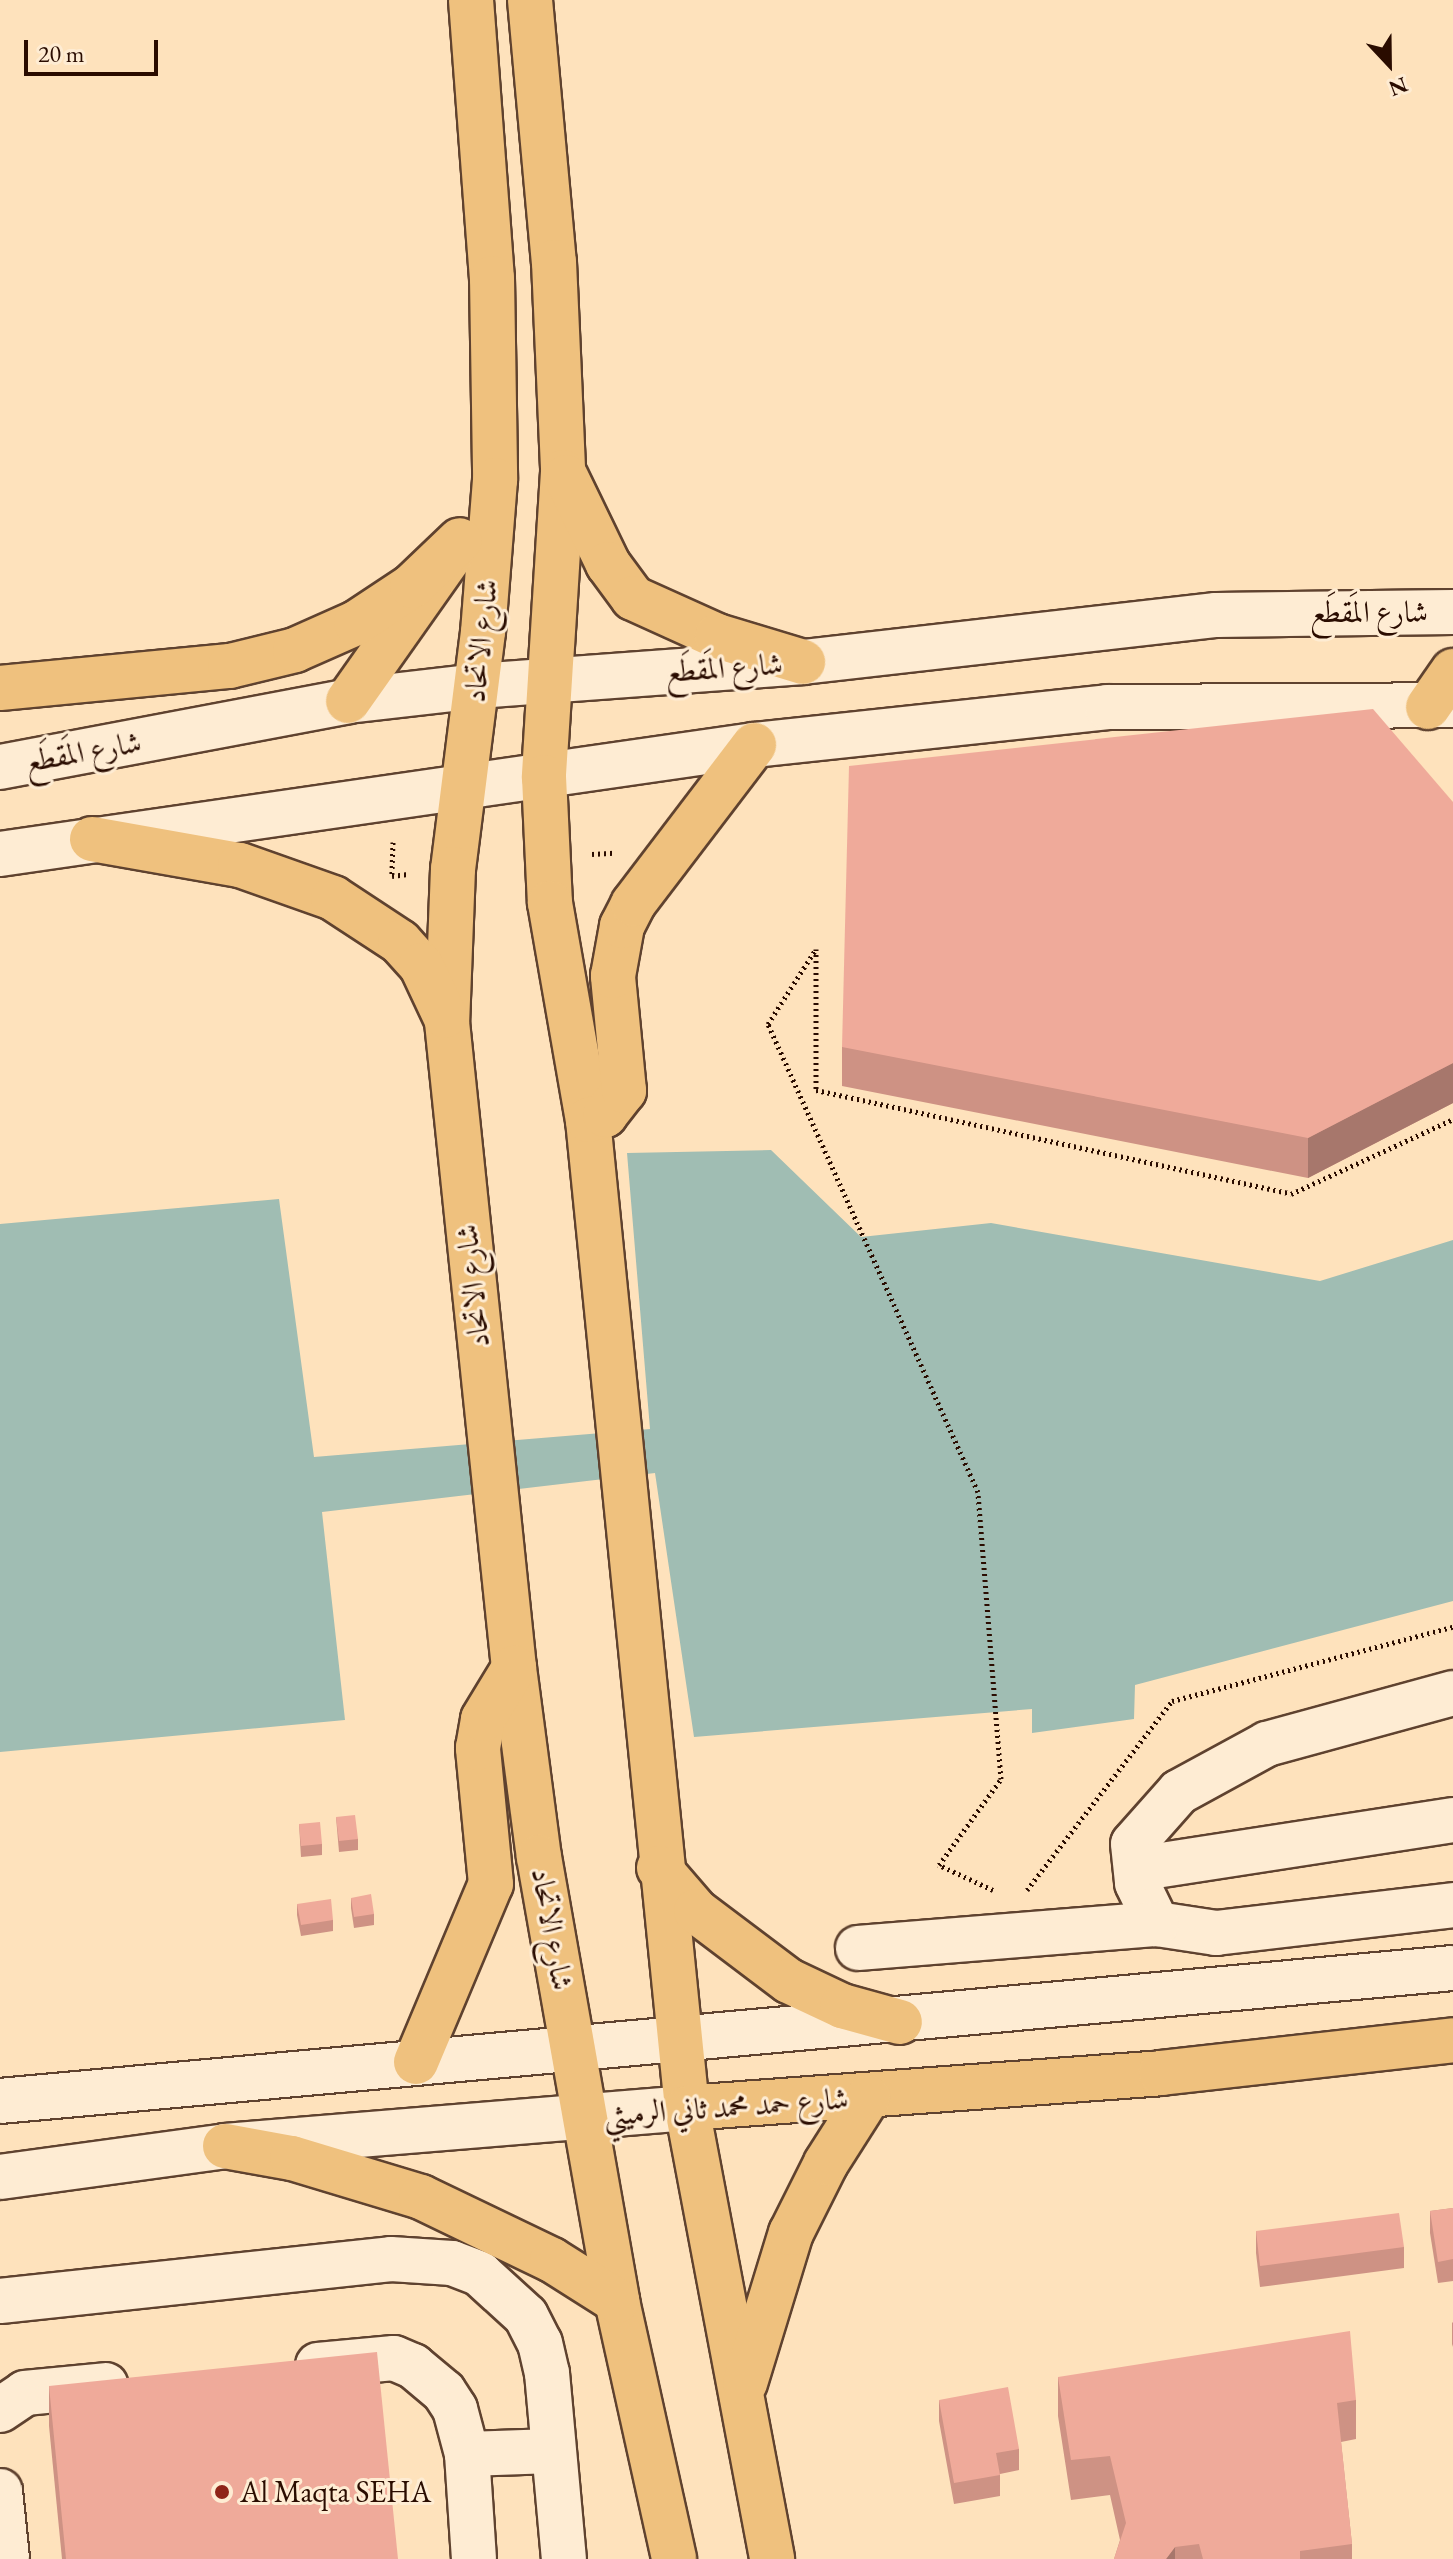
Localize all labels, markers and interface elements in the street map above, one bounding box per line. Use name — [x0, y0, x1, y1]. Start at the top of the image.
scale bar — [28, 24, 162, 74]
north arrow — [1349, 24, 1429, 104]
text: 20 m — [38, 38, 85, 69]
text: N — [1384, 70, 1412, 103]
street label: شارع الاتحاد — [457, 578, 505, 704]
street label: شارع المَقطَع — [1310, 594, 1428, 630]
street label: شارع المَقطَع — [664, 646, 784, 690]
street label: شارع المَقطَع — [22, 724, 144, 780]
street label: شارع الاتحاد — [449, 1223, 497, 1349]
street label: شارع الاتحاد — [524, 1865, 580, 1993]
street label: شارع حمد محمد ثاني الرميثي — [602, 2080, 850, 2134]
place label: Al Maqta SEHA — [240, 2474, 431, 2510]
marker: Al Maqta SEHA — [211, 2481, 233, 2503]

